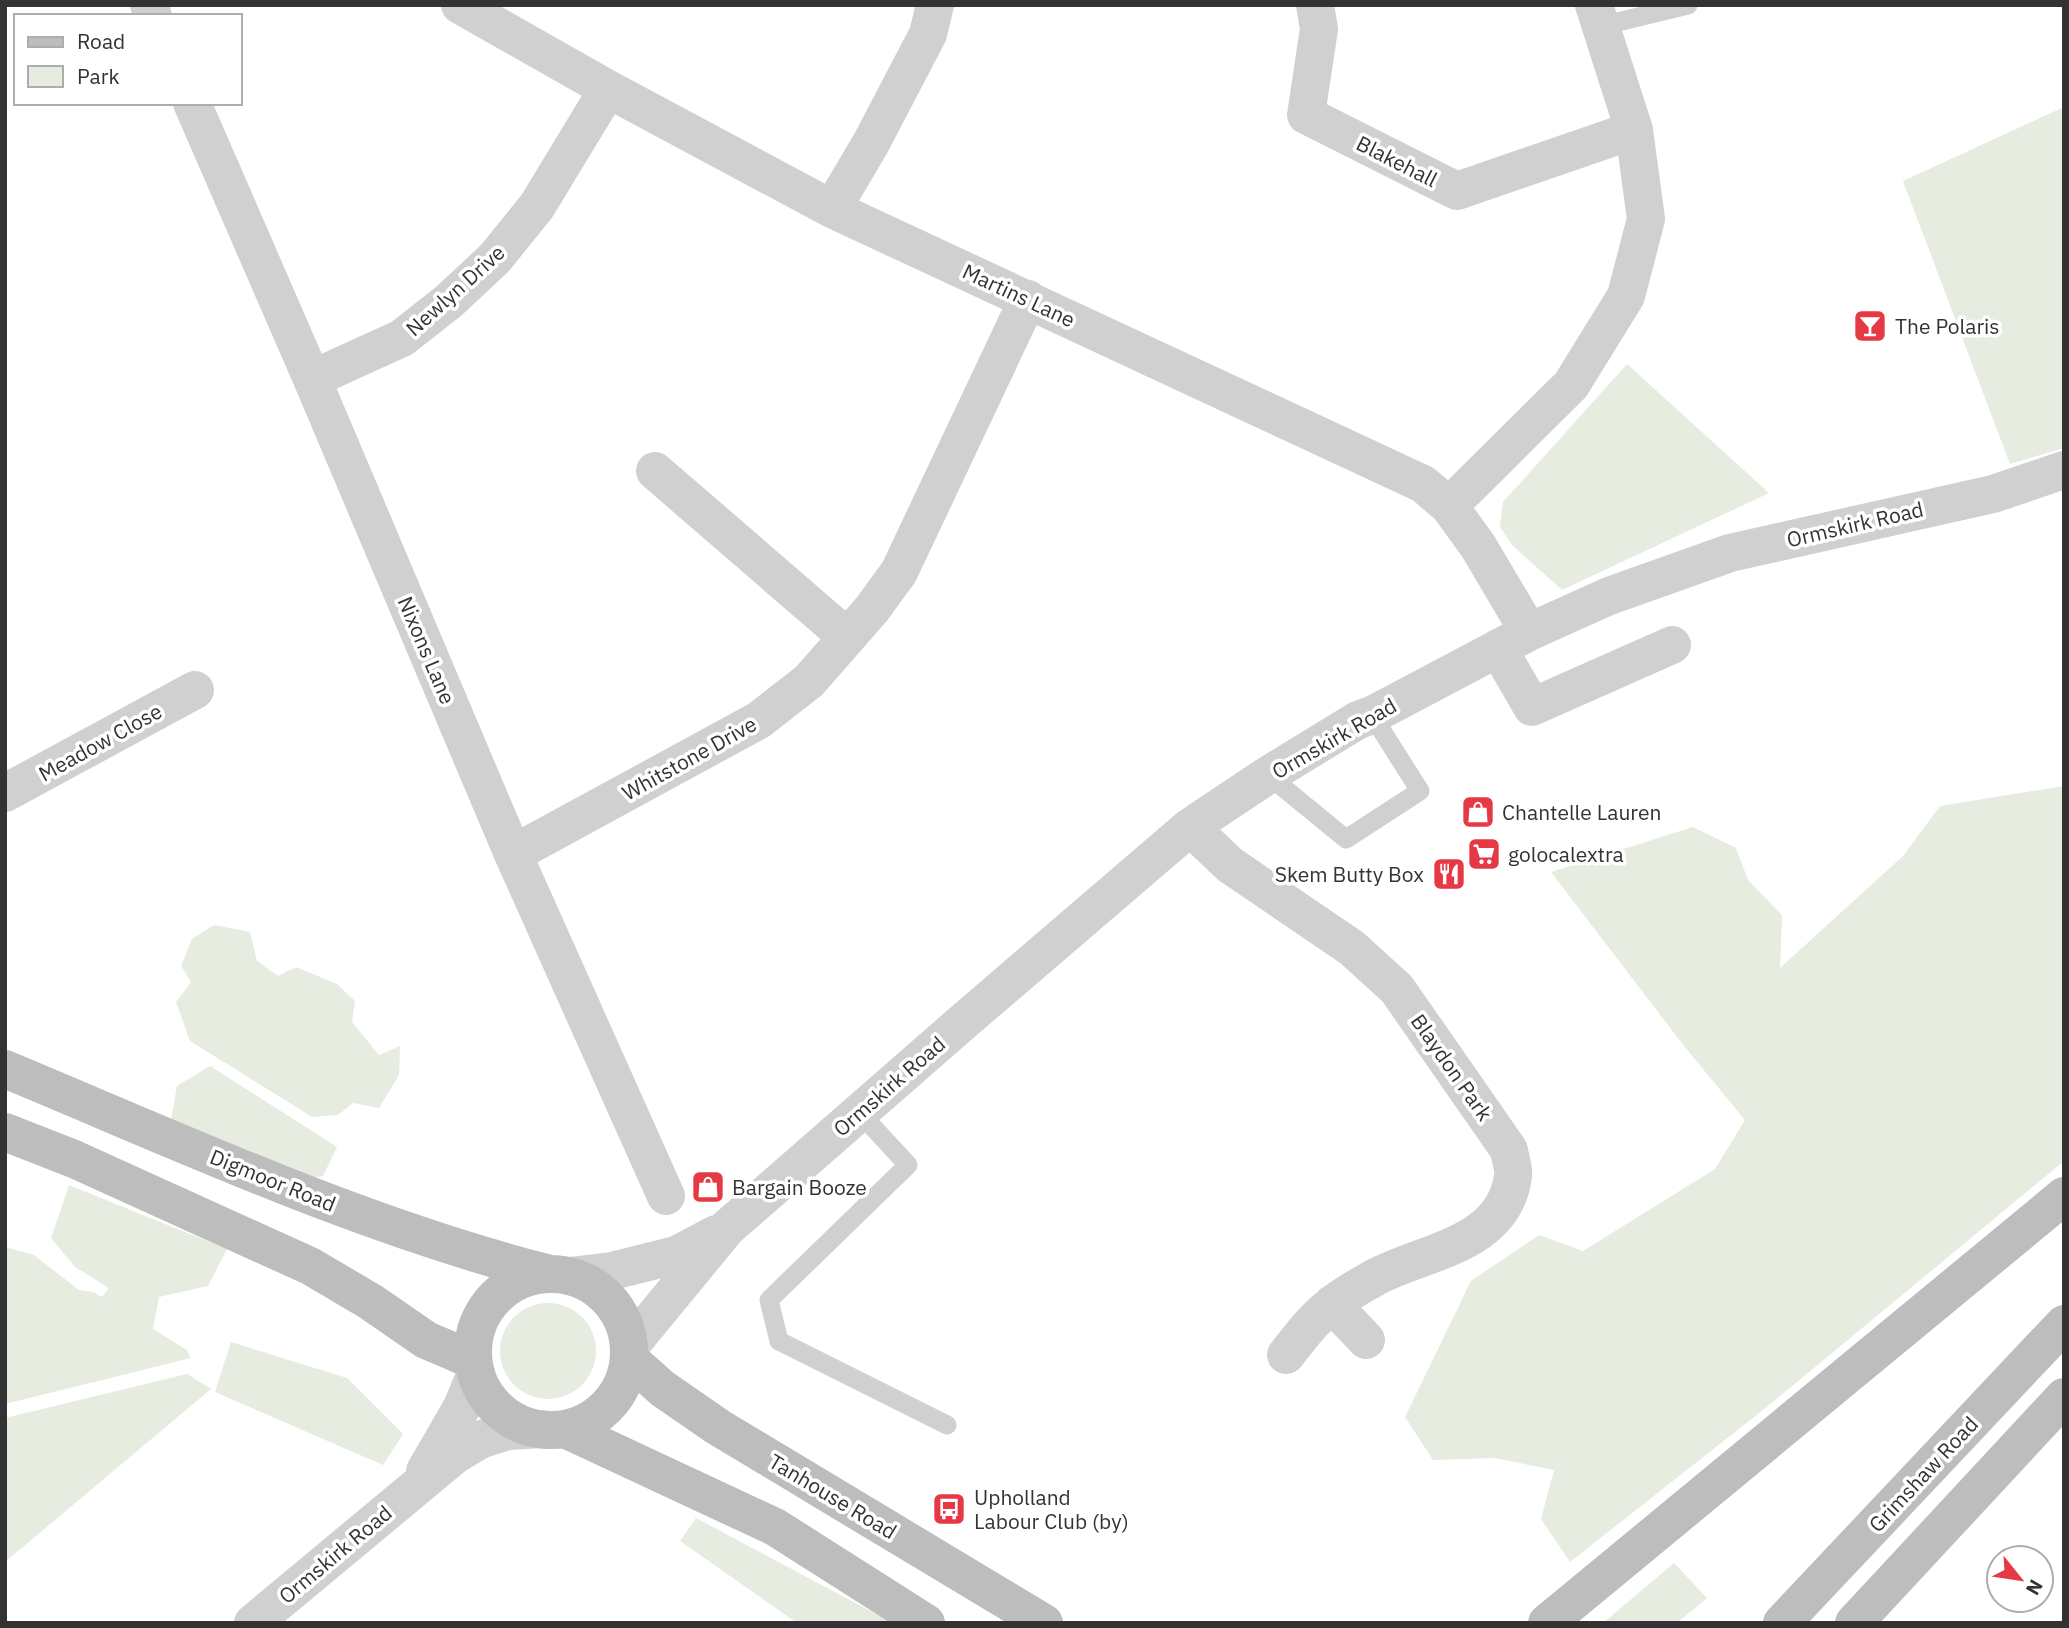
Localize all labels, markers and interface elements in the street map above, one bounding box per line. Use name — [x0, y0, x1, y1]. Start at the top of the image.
legend — [14, 14, 242, 105]
text: Road — [77, 27, 125, 55]
text: Park — [77, 62, 120, 90]
street label: Blakehall — [1352, 129, 1443, 193]
street label: Newlyn Drive — [400, 238, 510, 342]
street label: Martins Lane — [958, 257, 1080, 333]
bar icon: The Polaris — [1851, 307, 1889, 345]
place label: The Polaris — [1895, 312, 2000, 340]
street label: Ormskirk Road — [1784, 495, 1926, 553]
street label: Nixons Lane — [392, 592, 462, 708]
street label: Ormskirk Road — [1267, 691, 1401, 785]
street label: Meadow Close — [33, 697, 167, 787]
street label: Whitstone Drive — [617, 710, 761, 806]
shop icon: Chantelle Lauren — [1459, 793, 1497, 831]
place label: Chantelle Lauren — [1502, 798, 1661, 826]
supermarket icon: golocalextra — [1465, 835, 1503, 873]
place label: golocalextra — [1508, 840, 1624, 868]
restaurant icon: Skem Butty Box — [1430, 855, 1468, 893]
place label: Skem Butty Box — [1275, 860, 1424, 888]
street label: Blaydon Park — [1405, 1008, 1499, 1126]
street label: Ormskirk Road — [827, 1030, 951, 1142]
street label: Digmoor Road — [206, 1142, 340, 1218]
shop icon: Bargain Booze — [689, 1168, 727, 1206]
place label: Bargain Booze — [732, 1173, 867, 1201]
street label: Grimshaw Road — [1862, 1410, 1984, 1538]
street label: Tanhouse Road — [764, 1447, 902, 1545]
place label: Upholland Labour Club (by) — [974, 1483, 1129, 1535]
bus stop icon: Upholland Labour Club (by) — [930, 1490, 968, 1528]
street label: Ormskirk Road — [273, 1498, 397, 1610]
north arrow — [1985, 1544, 2055, 1614]
text: N — [2021, 1576, 2049, 1599]

